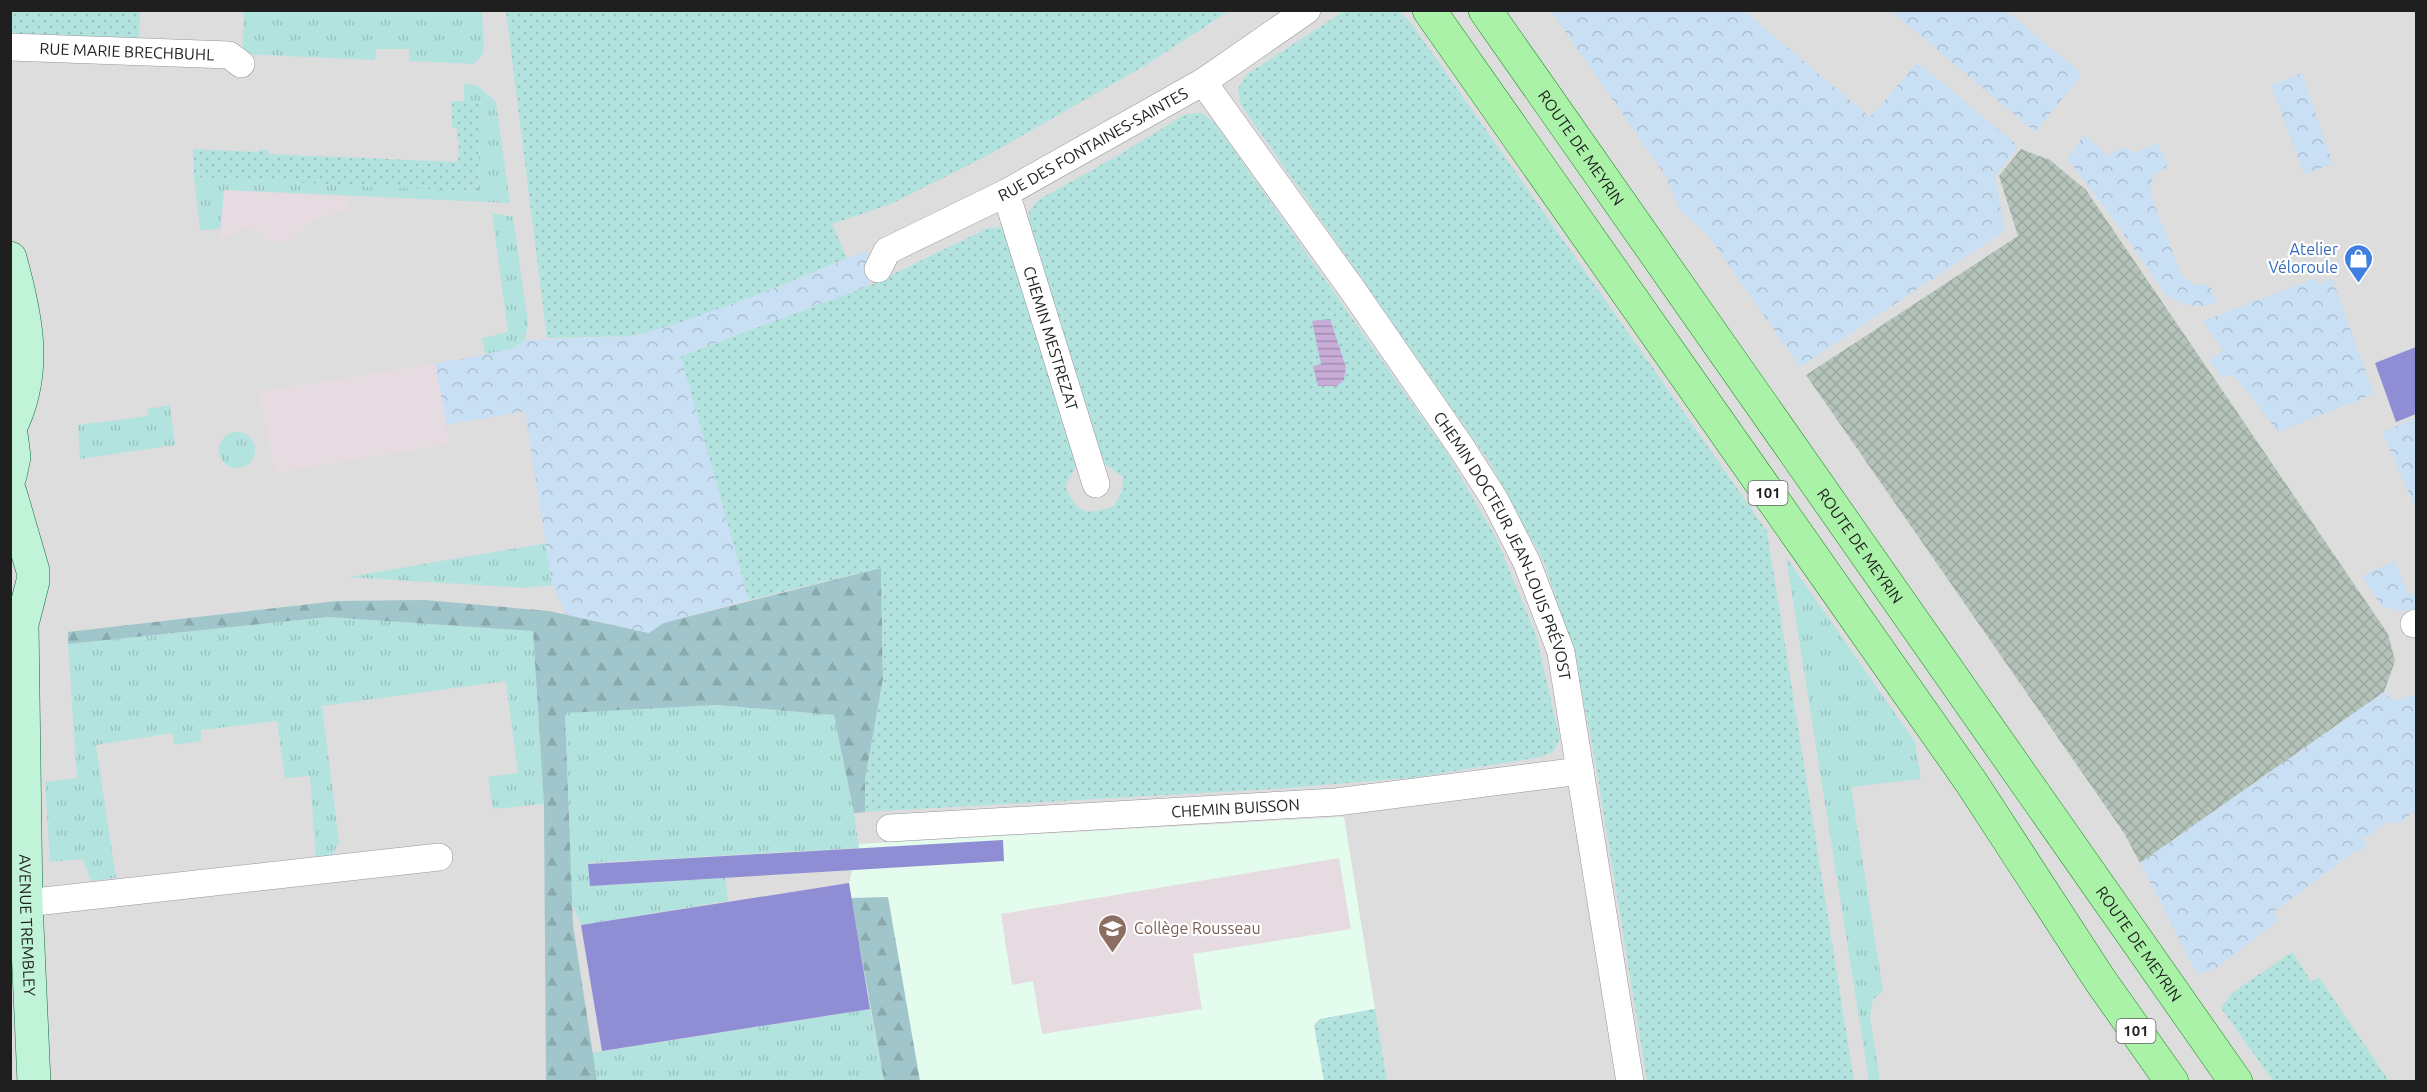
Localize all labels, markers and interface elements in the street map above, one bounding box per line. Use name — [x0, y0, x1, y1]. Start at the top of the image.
street label: RUE MARIE BRECHBUHL — [39, 39, 215, 63]
street label: RUE DES FONTAINES-SAINTES — [995, 84, 1191, 205]
street label: ROUTE DE MEYRIN — [1535, 87, 1628, 209]
place label: Atelier Véloroule — [2268, 240, 2338, 276]
shop icon: Atelier Véloroule — [2343, 242, 2375, 284]
street label: CHEMIN MESTREZAT — [1020, 264, 1082, 413]
street label: CHEMIN DOCTEUR JEAN-LOUIS PRÉVOST — [1430, 408, 1574, 681]
road number: 101 — [1748, 481, 1788, 505]
street label: ROUTE DE MEYRIN — [1814, 485, 1907, 607]
street label: CHEMIN BUISSON — [1171, 795, 1300, 821]
street label: AVENUE TREMBLEY — [16, 854, 39, 997]
street label: ROUTE DE MEYRIN — [2093, 883, 2186, 1005]
school or university icon: Collège Rousseau — [1097, 912, 1129, 954]
place label: Collège Rousseau — [1134, 919, 1261, 937]
road number: 101 — [2116, 1019, 2156, 1043]

